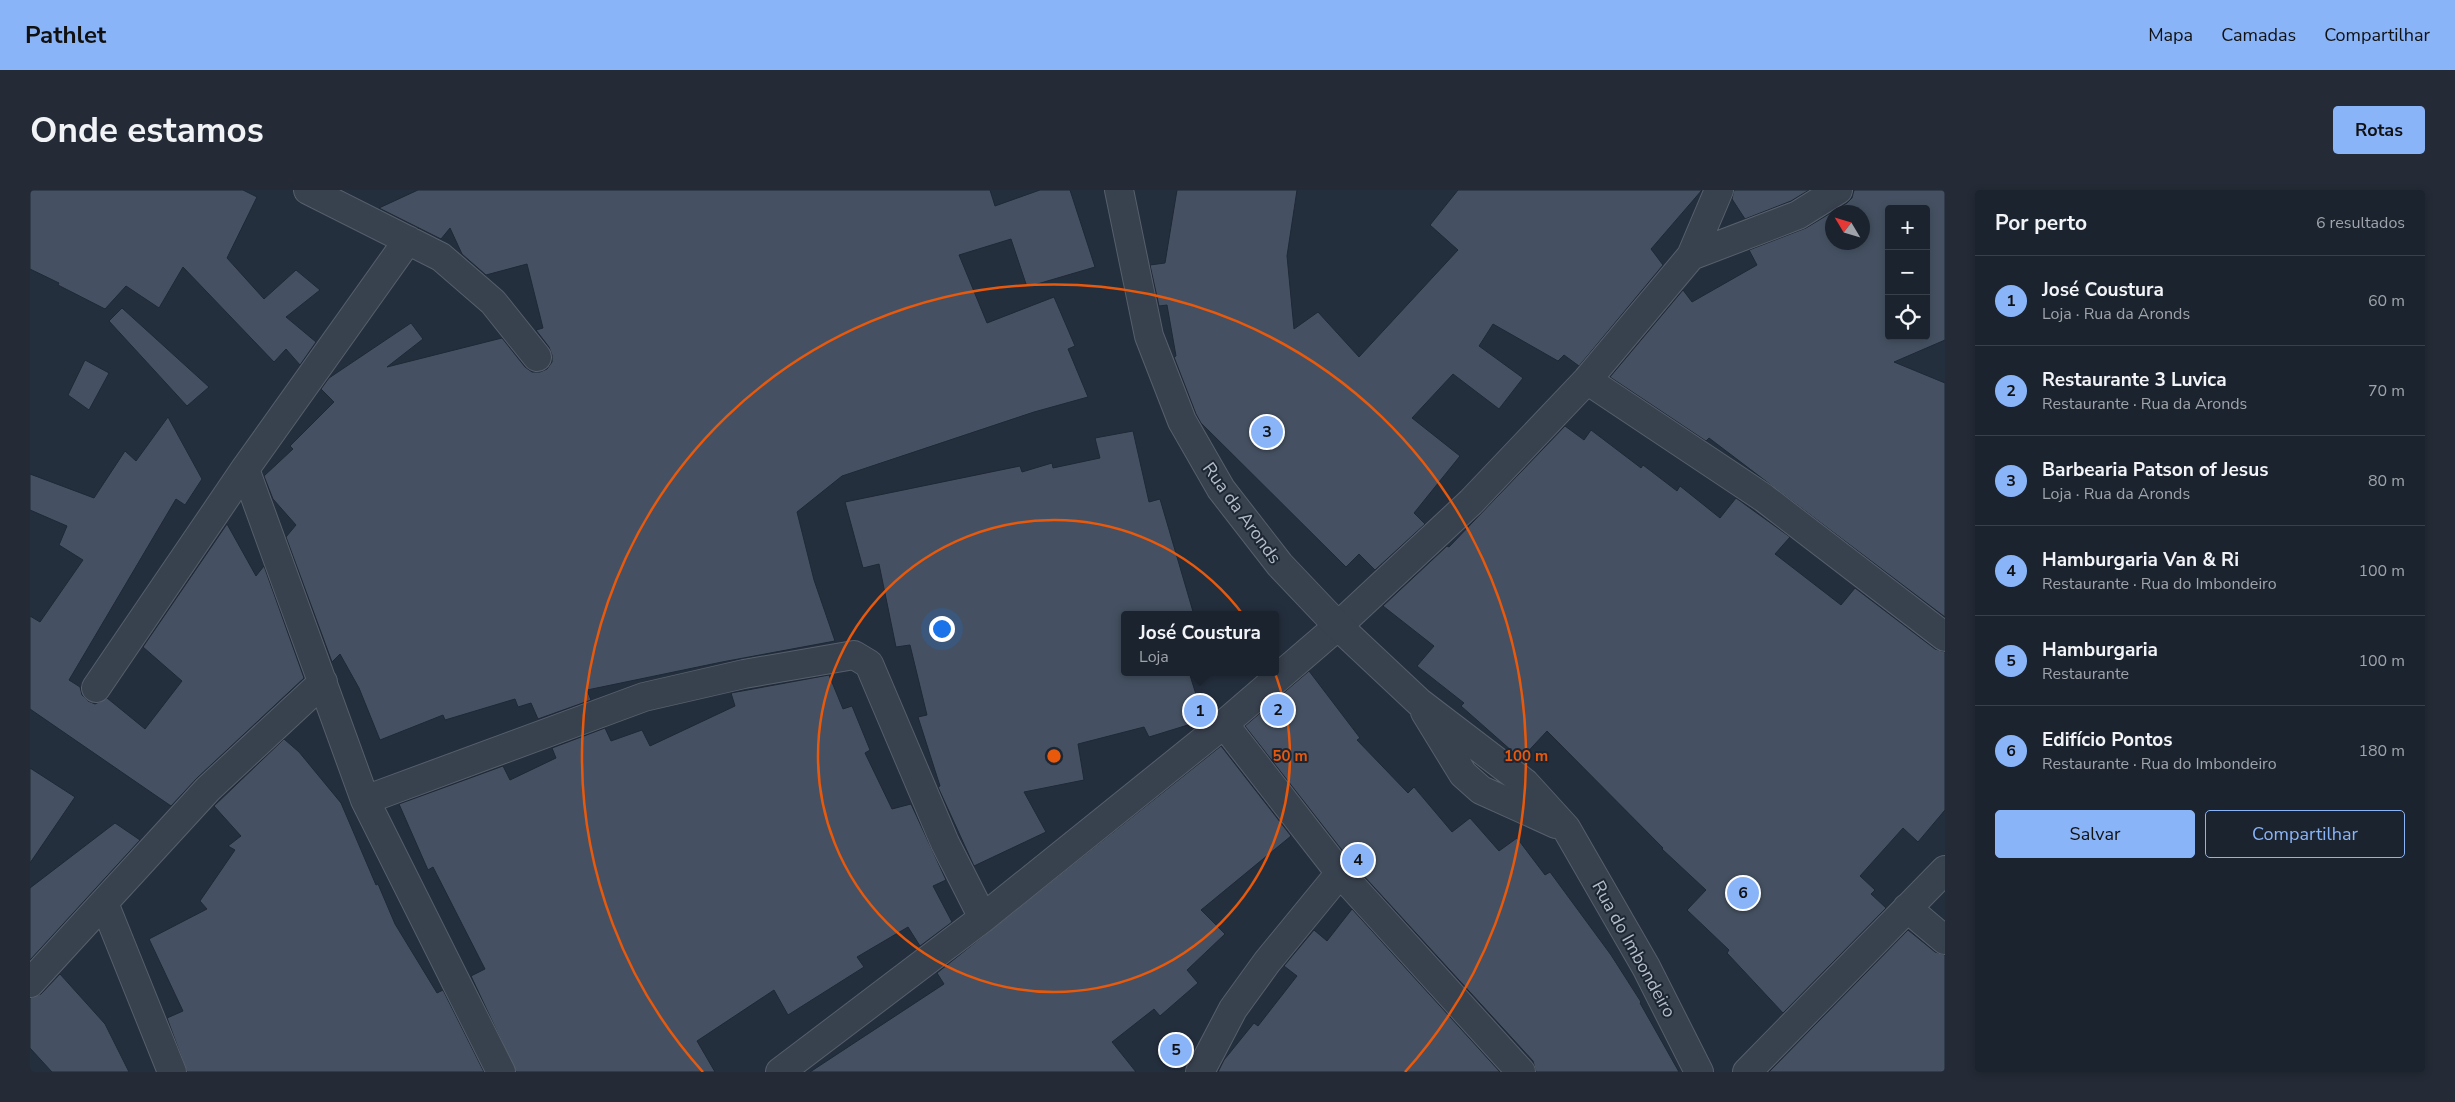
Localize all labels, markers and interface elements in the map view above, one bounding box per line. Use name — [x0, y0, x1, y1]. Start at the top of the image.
text: Pathlet — [25, 19, 106, 51]
text: Mapa — [2148, 23, 2193, 47]
text: Camadas — [2221, 23, 2296, 47]
text: Compartilhar — [2324, 23, 2430, 47]
button: Rotas — [2333, 106, 2425, 154]
text: Onde estamos — [30, 107, 264, 154]
north arrow — [1825, 205, 1870, 250]
map controls — [1885, 205, 1930, 340]
button: + — [1885, 205, 1930, 250]
text: Por perto — [1995, 209, 2087, 237]
text: 6 resultados — [2316, 212, 2405, 234]
button: − — [1885, 250, 1930, 295]
text: José Coustura — [2042, 277, 2164, 303]
text: 1 — [2006, 290, 2016, 312]
text: 60 m — [2368, 290, 2405, 312]
button: locate — [1885, 295, 1930, 340]
text: Loja · Rua da Aronds — [2042, 303, 2190, 325]
text: Restaurante 3 Luvica — [2042, 367, 2227, 393]
text: 2 — [2006, 380, 2016, 402]
text: 70 m — [2368, 380, 2405, 402]
text: Restaurante · Rua da Aronds — [2042, 393, 2247, 415]
pin: 3 — [1251, 413, 1283, 451]
street label: Rua da Aronds — [1197, 457, 1287, 569]
text: Barbearia Patson of Jesus — [2042, 457, 2268, 483]
text: 3 — [2006, 470, 2016, 492]
text: 80 m — [2368, 470, 2405, 492]
text: Loja · Rua da Aronds — [2042, 483, 2190, 505]
text: Hamburgaria Van & Ri — [2042, 547, 2239, 573]
text: 4 — [2006, 560, 2016, 582]
text: 100 m — [2358, 560, 2405, 582]
text: Restaurante · Rua do Imbondeiro — [2042, 573, 2277, 595]
popup — [1121, 611, 1279, 676]
your location — [929, 616, 955, 642]
text: José Coustura — [1139, 620, 1261, 646]
text: Hamburgaria — [2042, 637, 2158, 663]
text: Loja — [1139, 646, 1169, 668]
text: 5 — [2006, 650, 2016, 672]
text: 100 m — [2358, 650, 2405, 672]
text: Restaurante — [2042, 663, 2129, 685]
pin: 2 — [1262, 691, 1294, 729]
pin: 1 — [1184, 692, 1216, 730]
text: Edifício Pontos — [2042, 727, 2173, 753]
text: 6 — [2006, 740, 2016, 762]
text: 180 m — [2358, 740, 2405, 762]
text: 50 m — [1272, 746, 1308, 766]
text: 100 m — [1504, 746, 1548, 766]
centre of rings — [1045, 747, 1063, 765]
text: Restaurante · Rua do Imbondeiro — [2042, 753, 2277, 775]
button: Salvar — [1995, 810, 2195, 858]
button: Compartilhar — [2205, 810, 2405, 858]
pin: 4 — [1342, 841, 1374, 879]
pin: 6 — [1727, 874, 1759, 912]
street label: Rua do Imbondeiro — [1586, 876, 1682, 1022]
pin: 5 — [1160, 1031, 1192, 1069]

